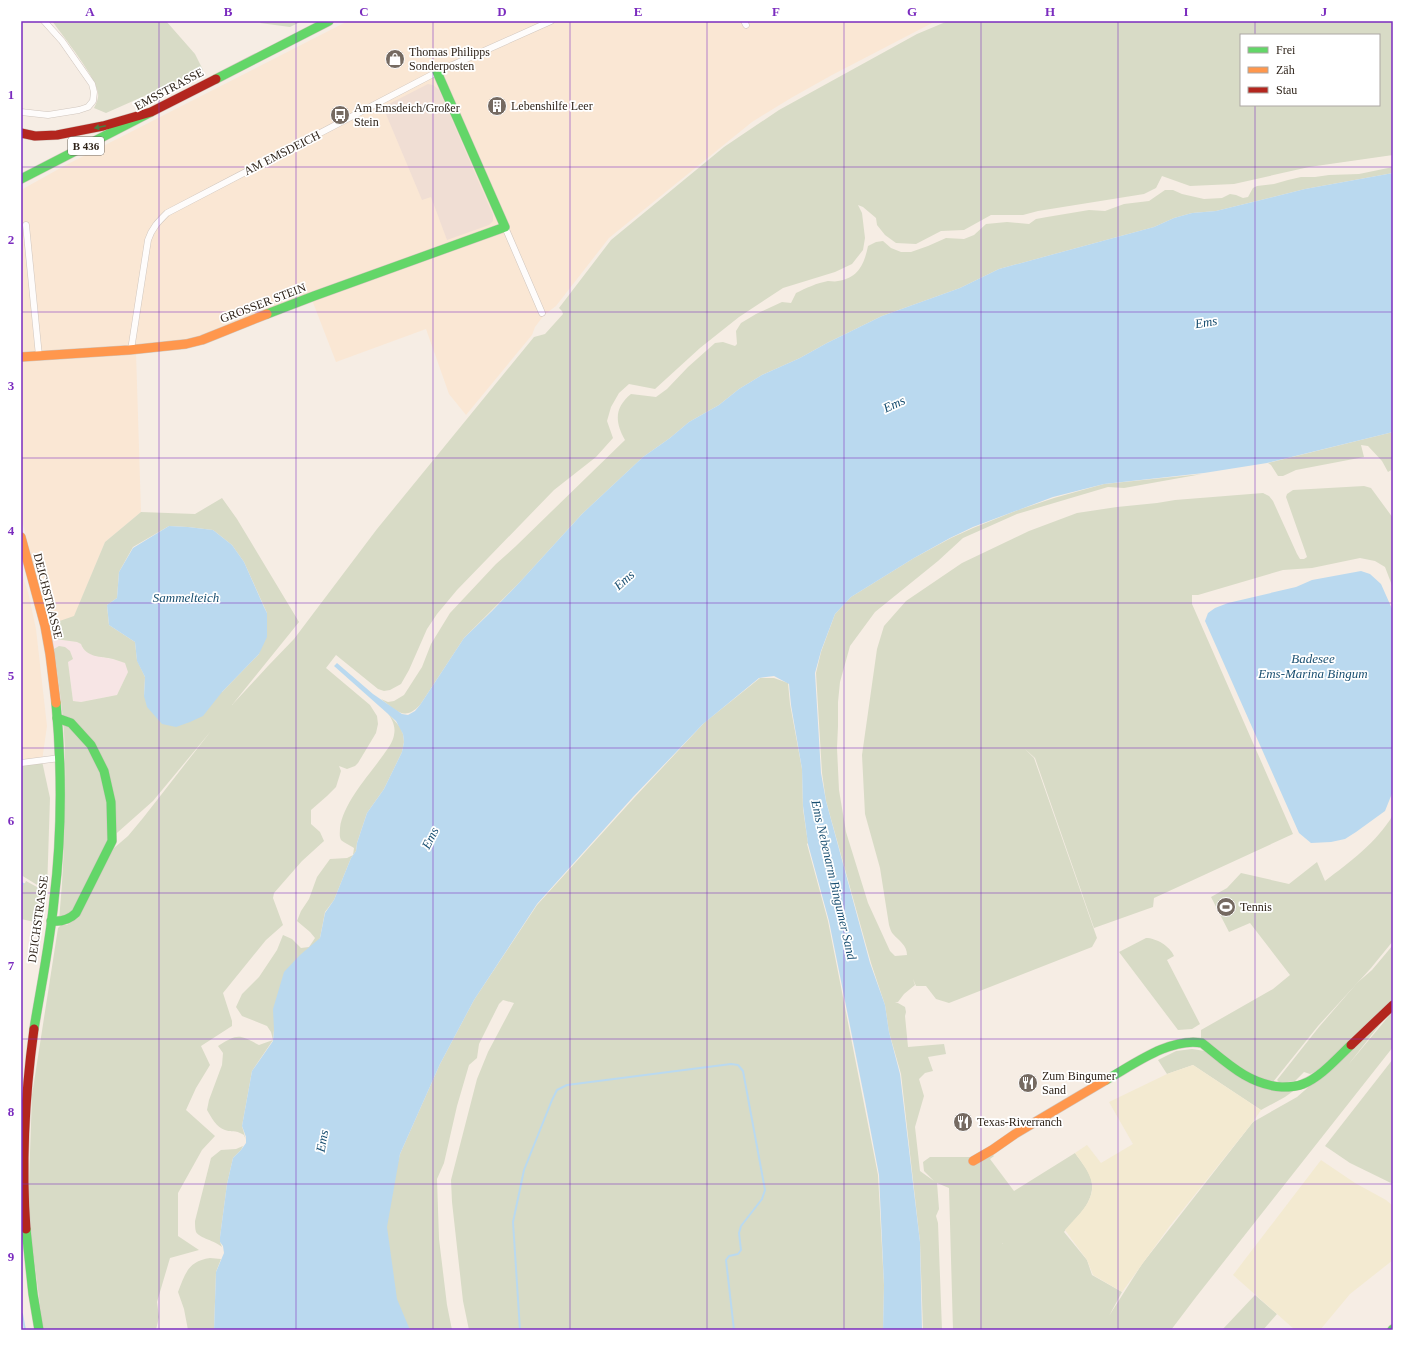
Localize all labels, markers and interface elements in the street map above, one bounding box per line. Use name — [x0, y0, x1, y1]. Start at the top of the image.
text: A — [85, 4, 95, 19]
text: B — [224, 4, 233, 19]
text: C — [359, 4, 369, 19]
text: D — [497, 4, 507, 19]
text: E — [634, 4, 642, 19]
text: F — [772, 4, 780, 19]
text: G — [907, 4, 917, 19]
text: H — [1045, 4, 1055, 19]
text: I — [1183, 4, 1189, 19]
text: J — [1321, 4, 1328, 19]
legend — [1240, 34, 1380, 106]
text: Frei — [1276, 43, 1296, 57]
place label: Thomas Philipps Sonderposten — [409, 45, 490, 73]
shop icon: Thomas Philipps Sonderposten — [384, 48, 406, 70]
text: Zäh — [1276, 63, 1295, 77]
street label: EMSSTRASSE — [132, 65, 206, 113]
text: Stau — [1276, 83, 1297, 97]
text: 1 — [8, 87, 14, 102]
building icon: Lebenshilfe Leer — [486, 95, 508, 117]
place label: Lebenshilfe Leer — [511, 99, 593, 113]
place label: Am Emsdeich/Großer Stein — [354, 101, 460, 129]
bus stop icon: Am Emsdeich/Großer Stein — [329, 104, 351, 126]
one-way arrow — [94, 124, 106, 130]
street label: AM EMSDEICH — [242, 128, 323, 178]
road number: B 436 — [68, 137, 104, 155]
text: 2 — [8, 232, 14, 247]
street label: GROSSER STEIN — [218, 280, 308, 326]
water label: Ems — [1193, 313, 1218, 331]
text: 3 — [8, 378, 15, 393]
water label: Ems — [880, 392, 907, 416]
text: 4 — [8, 523, 15, 538]
street label: DEICHSTRASSE — [31, 552, 65, 640]
water label: Ems — [610, 567, 637, 594]
water label: Sammelteich — [153, 590, 219, 605]
water label: Badesee Ems-Marina Bingum — [1257, 651, 1368, 681]
text: 5 — [8, 668, 15, 683]
water label: Ems Nebenarm Bingumer Sand — [808, 798, 860, 962]
text: 6 — [8, 813, 15, 828]
water label: Ems — [418, 825, 442, 852]
street label: DEICHSTRASSE — [25, 874, 51, 964]
sports icon: Tennis — [1215, 896, 1237, 918]
place label: Tennis — [1240, 900, 1272, 914]
text: 7 — [8, 958, 15, 973]
place label: Zum Bingumer Sand — [1042, 1069, 1116, 1097]
restaurant icon: Zum Bingumer Sand — [1017, 1072, 1039, 1094]
text: 8 — [8, 1104, 15, 1119]
restaurant icon: Texas-Riverranch — [952, 1111, 974, 1133]
place label: Texas-Riverranch — [977, 1115, 1062, 1129]
water label: Ems — [312, 1129, 331, 1154]
text: 9 — [8, 1249, 15, 1264]

